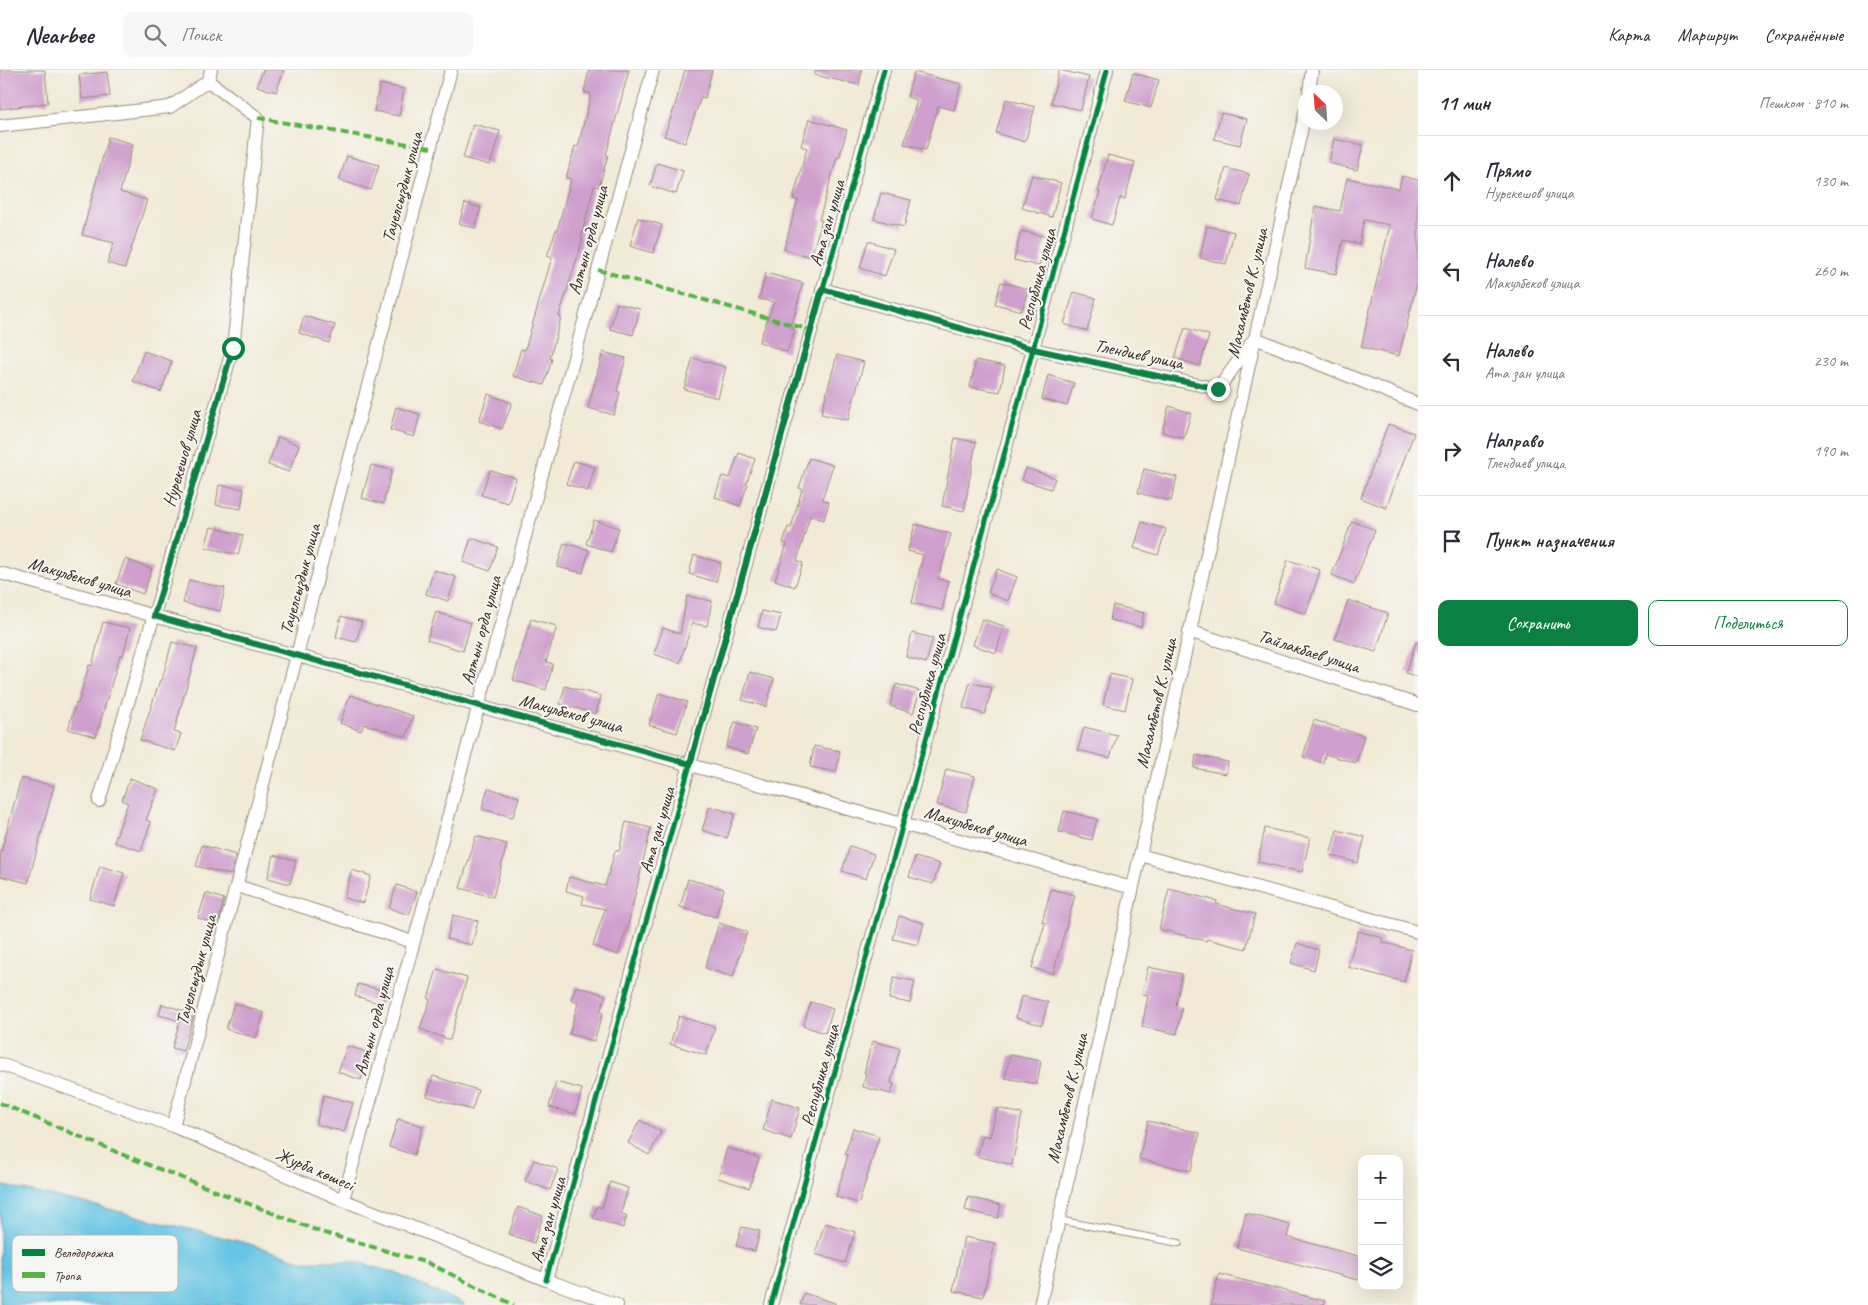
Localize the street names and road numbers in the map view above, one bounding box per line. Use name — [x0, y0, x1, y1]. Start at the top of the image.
street label: Тауелсыздык улица — [377, 128, 429, 245]
street label: Ата зан улица — [804, 176, 851, 269]
street label: Алтын орда улица — [563, 182, 614, 297]
street label: Махамбетов К. улица — [1221, 224, 1273, 360]
street label: Республика улица — [1013, 225, 1061, 332]
street label: Тлендиев улица — [1093, 334, 1187, 374]
street label: Нурекешов улица — [158, 406, 207, 509]
street label: Тауелсыздык улица — [275, 520, 327, 637]
street label: Макулбеков улица — [26, 552, 135, 603]
street label: Алтын орда улица — [456, 572, 507, 687]
street label: Тайлакбаев улица — [1256, 624, 1364, 678]
street label: Республика улица — [903, 630, 951, 737]
street label: Махамбетов К. улица — [1130, 634, 1182, 770]
street label: Макулбеков улица — [517, 689, 626, 738]
street label: Ата зан улица — [634, 783, 681, 876]
street label: Макулбеков улица — [922, 801, 1031, 852]
street label: Тауелсыздык улица — [171, 911, 223, 1028]
street label: Алтын орда улица — [349, 963, 400, 1078]
street label: Республика улица — [796, 1021, 844, 1128]
street label: Махамбетов К. улица — [1041, 1029, 1093, 1165]
street label: Журба көшесі — [273, 1143, 360, 1196]
street label: Ата зан улица — [525, 1173, 572, 1266]

